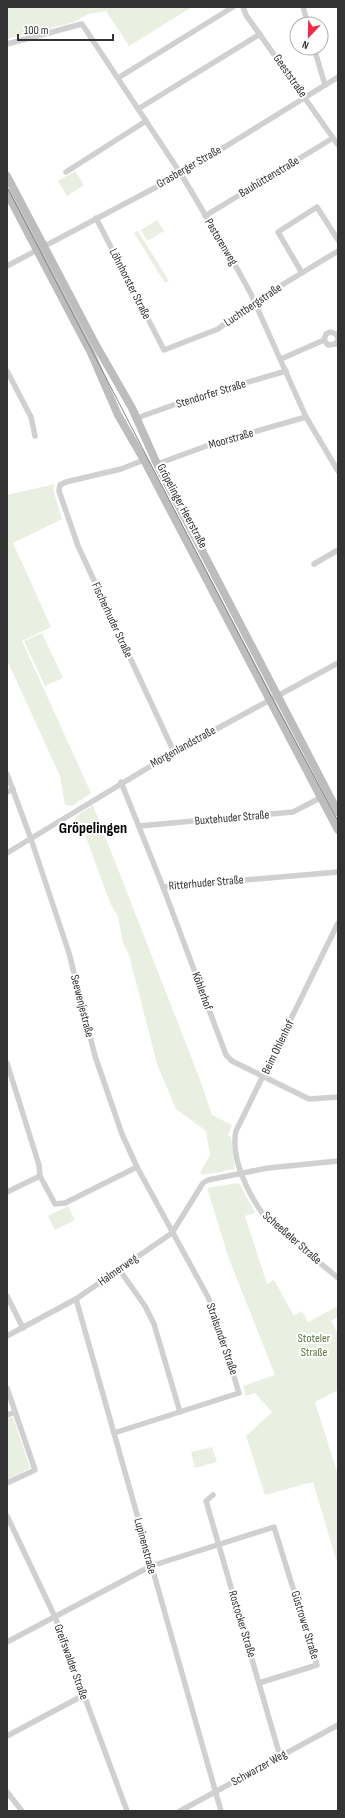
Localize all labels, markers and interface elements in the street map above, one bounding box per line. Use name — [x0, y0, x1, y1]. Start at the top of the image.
scale bar — [18, 16, 113, 42]
north arrow — [289, 16, 329, 56]
text: 100 m — [24, 23, 49, 38]
text: N — [300, 38, 311, 52]
street label: Geeststraße — [270, 52, 310, 101]
street label: Grasberger Straße — [154, 142, 224, 192]
street label: Bauhüttenstraße — [236, 153, 302, 201]
street label: Pastorenweg — [201, 216, 241, 268]
street label: Löhnhorster Straße — [106, 246, 154, 322]
street label: Luchtbergstraße — [221, 280, 285, 330]
street label: Stendorfer Straße — [174, 376, 248, 412]
street label: Moorstraße — [207, 425, 255, 453]
street label: Gröpelinger Heerstraße — [153, 461, 211, 551]
street label: Fischerhuder Straße — [88, 580, 136, 660]
street label: Morgenlandstraße — [148, 723, 219, 771]
street label: Buxtehuder Straße — [194, 807, 270, 829]
district label: Gröpelingen — [59, 819, 127, 838]
street label: Ritterhuder Straße — [168, 872, 244, 894]
street label: Köhlerhof — [188, 970, 216, 1013]
street label: Seewenjestraße — [67, 973, 97, 1039]
street label: Beim Ohlenhof — [258, 1017, 298, 1077]
street label: Scheeßeler Straße — [259, 1208, 325, 1268]
street label: Halmerweg — [95, 1251, 141, 1289]
street label: Stralsunder Straße — [203, 1301, 241, 1377]
park label: Stoteler Straße — [298, 1331, 331, 1360]
street label: Lupinenstraße — [130, 1516, 160, 1576]
street label: Rostocker Straße — [225, 1589, 259, 1659]
street label: Güstrower Straße — [288, 1589, 323, 1661]
street label: Greifswalder Straße — [50, 1622, 92, 1702]
street label: Schwarzer Weg — [229, 1746, 290, 1789]

